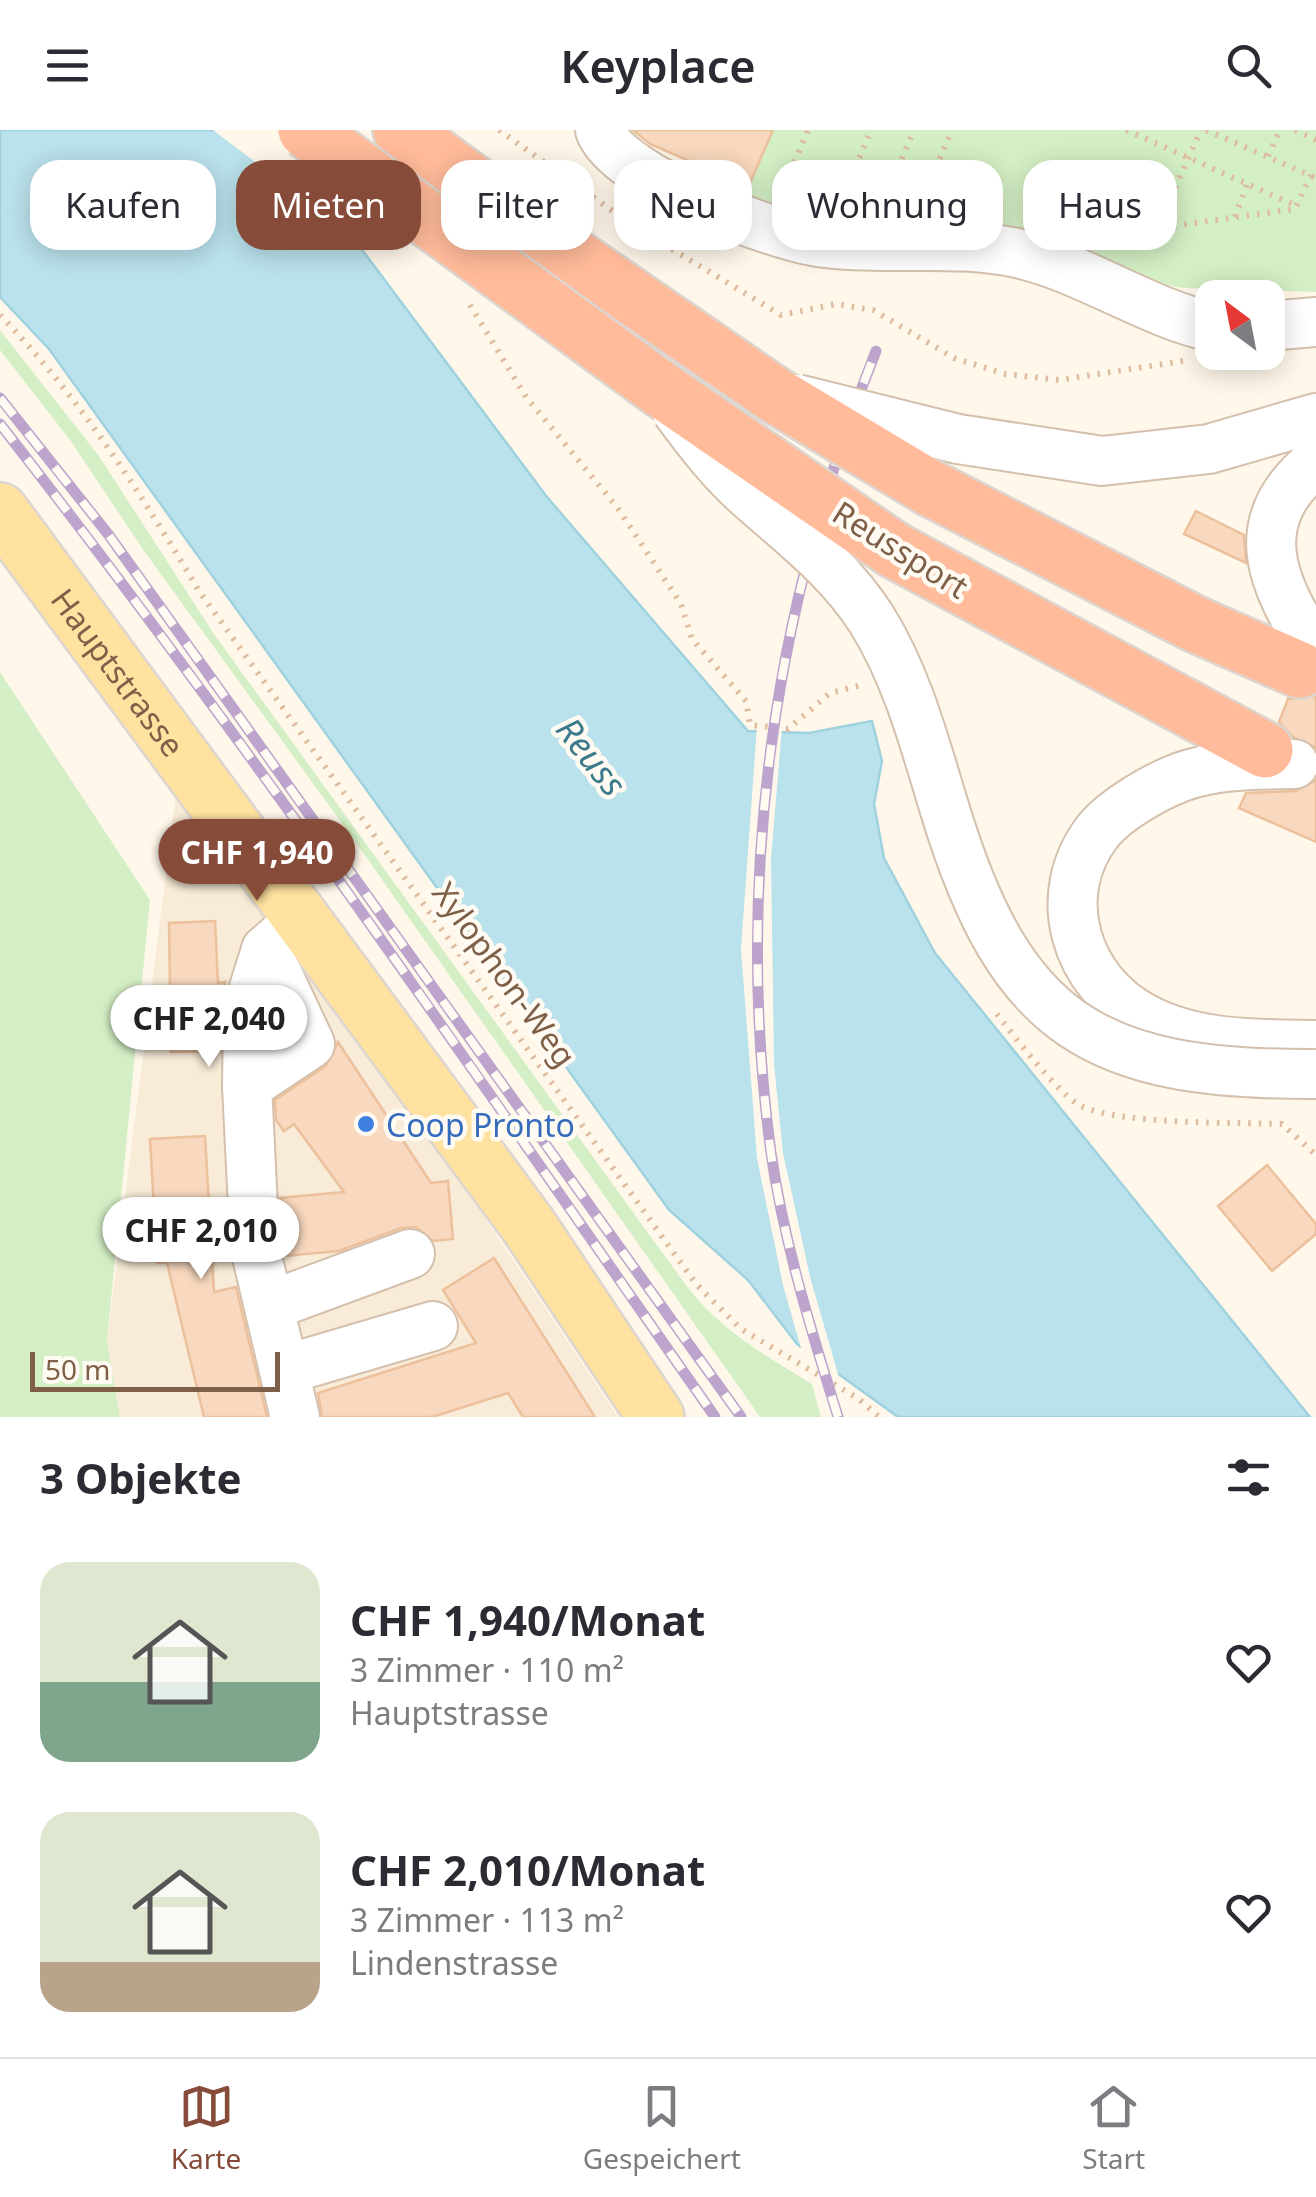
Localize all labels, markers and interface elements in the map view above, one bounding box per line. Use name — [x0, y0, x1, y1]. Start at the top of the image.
text: Keyplace — [560, 35, 756, 96]
icon: menu — [40, 38, 95, 93]
icon: search — [1221, 38, 1276, 93]
chip: Kaufen — [30, 160, 216, 250]
chip: Mieten — [236, 160, 421, 250]
chip: Filter — [441, 160, 594, 250]
chip: Neu — [614, 160, 752, 250]
chip: Wohnung — [772, 160, 1003, 250]
chip: Haus — [1023, 160, 1177, 250]
north arrow — [1195, 280, 1285, 370]
map controls — [1195, 280, 1285, 370]
street label: Reussport — [825, 490, 977, 608]
street label: Hauptstrasse — [43, 579, 195, 765]
water label: Reuss — [546, 707, 638, 805]
pin: CHF 1,940 — [143, 819, 371, 904]
text: CHF 1,940 — [180, 830, 334, 873]
street label: Xylophon-Weg — [423, 873, 587, 1075]
pin: CHF 2,040 — [95, 985, 323, 1070]
text: CHF 2,040 — [132, 996, 286, 1039]
place label: Coop Pronto — [386, 1103, 575, 1146]
marker: Coop Pronto — [355, 1113, 377, 1135]
pin: CHF 2,010 — [87, 1197, 315, 1282]
text: CHF 2,010 — [124, 1208, 278, 1251]
scale bar — [30, 1347, 280, 1392]
text: 50 m — [45, 1350, 111, 1388]
text: 3 Objekte — [40, 1449, 242, 1506]
icon: filters — [1221, 1450, 1276, 1505]
text: CHF 1,940/Monat — [350, 1591, 705, 1648]
icon: home — [120, 1602, 240, 1722]
icon: heart — [1221, 1635, 1276, 1690]
text: 3 Zimmer · 110 m² — [350, 1648, 624, 1691]
text: Hauptstrasse — [350, 1691, 549, 1734]
text: CHF 2,010/Monat — [350, 1841, 705, 1898]
icon: home — [120, 1852, 240, 1972]
icon: heart — [1221, 1885, 1276, 1940]
text: 3 Zimmer · 113 m² — [350, 1898, 624, 1941]
text: Lindenstrasse — [350, 1941, 558, 1984]
tab: Karte — [171, 2079, 241, 2177]
tab: Gespeichert — [583, 2079, 741, 2177]
tab: Start — [1082, 2079, 1145, 2177]

